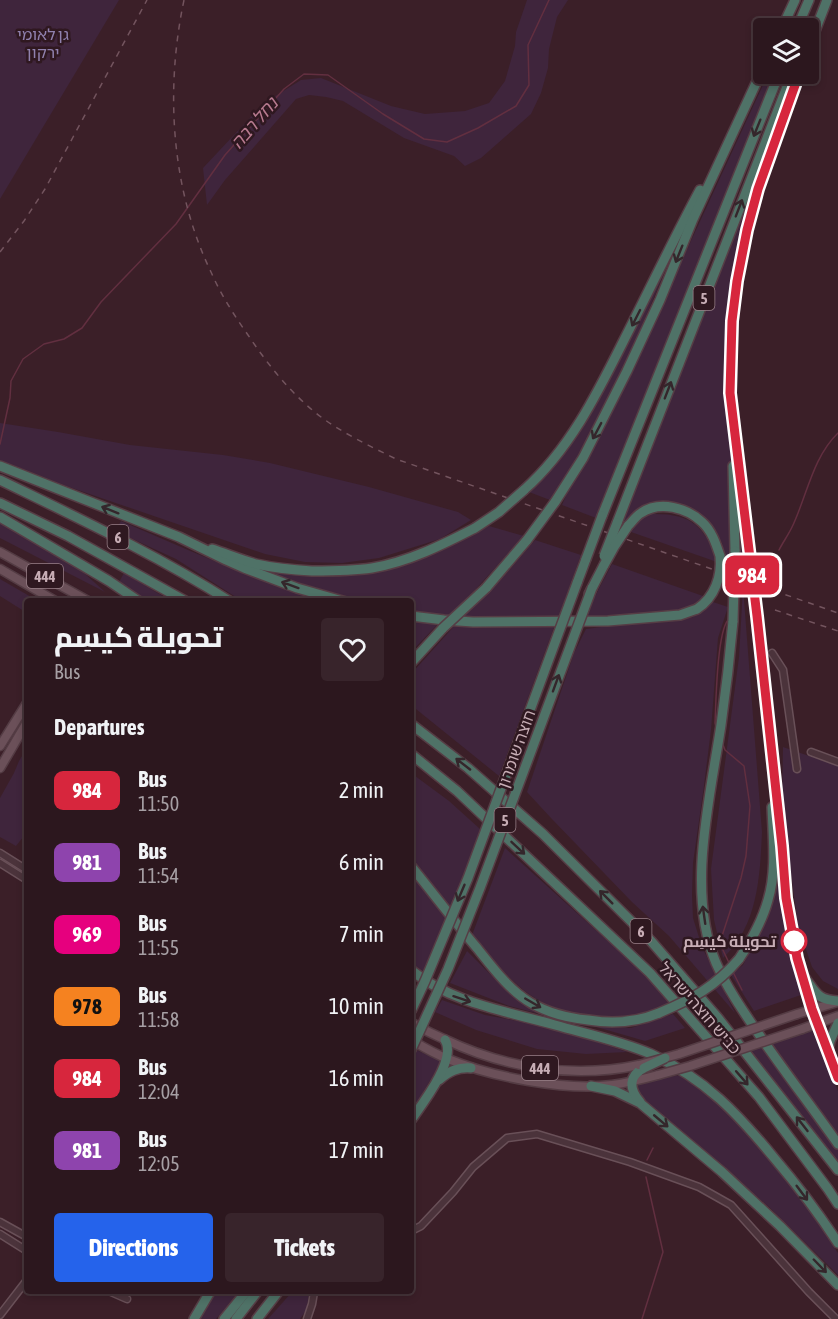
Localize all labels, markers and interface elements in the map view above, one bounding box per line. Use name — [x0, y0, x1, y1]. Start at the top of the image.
map controls — [753, 18, 819, 84]
button: layers — [753, 18, 819, 84]
park label: גן לאומי ירקון — [17, 25, 69, 61]
water label: נחל רבה — [226, 92, 283, 153]
one-way arrow — [751, 118, 762, 137]
one-way arrow — [734, 199, 745, 218]
one-way arrow — [673, 244, 684, 262]
road number: 5 — [694, 286, 714, 310]
one-way arrow — [629, 308, 641, 326]
one-way arrow — [663, 381, 674, 400]
one-way arrow — [591, 421, 603, 439]
one-way arrow — [101, 504, 120, 515]
road number: 6 — [108, 525, 128, 549]
line badge: 984 — [718, 556, 786, 594]
text: 984 — [737, 563, 767, 587]
road number: 444 — [27, 564, 63, 588]
one-way arrow — [281, 579, 300, 590]
button: heart — [321, 618, 384, 681]
text: تحويلة كيسِم — [54, 621, 223, 653]
text: Bus — [54, 660, 80, 683]
one-way arrow — [551, 674, 562, 693]
street label: חוצה שומרון — [494, 707, 538, 791]
text: Departures — [54, 714, 144, 740]
one-way arrow — [456, 758, 472, 771]
text: Bus — [138, 766, 167, 792]
text: 2 min — [339, 777, 384, 803]
text: 984 — [72, 778, 102, 802]
text: 11:50 — [138, 792, 179, 815]
road number: 5 — [494, 808, 516, 832]
text: Bus — [138, 838, 167, 864]
one-way arrow — [510, 841, 525, 855]
text: 6 min — [339, 849, 384, 875]
text: 981 — [72, 850, 102, 874]
text: 11:54 — [138, 864, 179, 887]
one-way arrow — [455, 883, 466, 902]
one-way arrow — [599, 889, 614, 904]
one-way arrow — [699, 905, 710, 925]
text: Bus — [138, 910, 167, 936]
road number: 6 — [630, 919, 652, 943]
text: 7 min — [339, 921, 384, 947]
text: 969 — [72, 922, 102, 946]
marker: تحويلة كيسِم — [781, 928, 807, 954]
place label: تحويلة كيسِم — [683, 932, 777, 953]
text: 11:55 — [138, 936, 179, 959]
street label: כביש חוצה ישראל — [655, 958, 745, 1058]
text: Bus — [138, 982, 167, 1008]
text: 10 min — [329, 993, 384, 1019]
text: 978 — [72, 994, 102, 1018]
one-way arrow — [452, 994, 471, 1005]
one-way arrow — [524, 997, 541, 1009]
text: 11:58 — [138, 1008, 179, 1031]
text: Bus — [138, 1054, 167, 1080]
road number: 444 — [522, 1056, 558, 1080]
text: 16 min — [329, 1065, 384, 1091]
text: 984 — [72, 1066, 102, 1090]
one-way arrow — [735, 1070, 748, 1086]
text: 12:04 — [138, 1080, 180, 1103]
one-way arrow — [653, 1114, 669, 1127]
one-way arrow — [795, 1116, 808, 1132]
text: Bus — [138, 1126, 167, 1152]
text: 17 min — [329, 1137, 384, 1163]
text: 981 — [72, 1138, 102, 1162]
text: 12:05 — [138, 1152, 180, 1175]
one-way arrow — [796, 1184, 809, 1200]
button: Directions — [54, 1213, 213, 1282]
button: Tickets — [225, 1213, 384, 1282]
one-way arrow — [813, 1259, 827, 1274]

